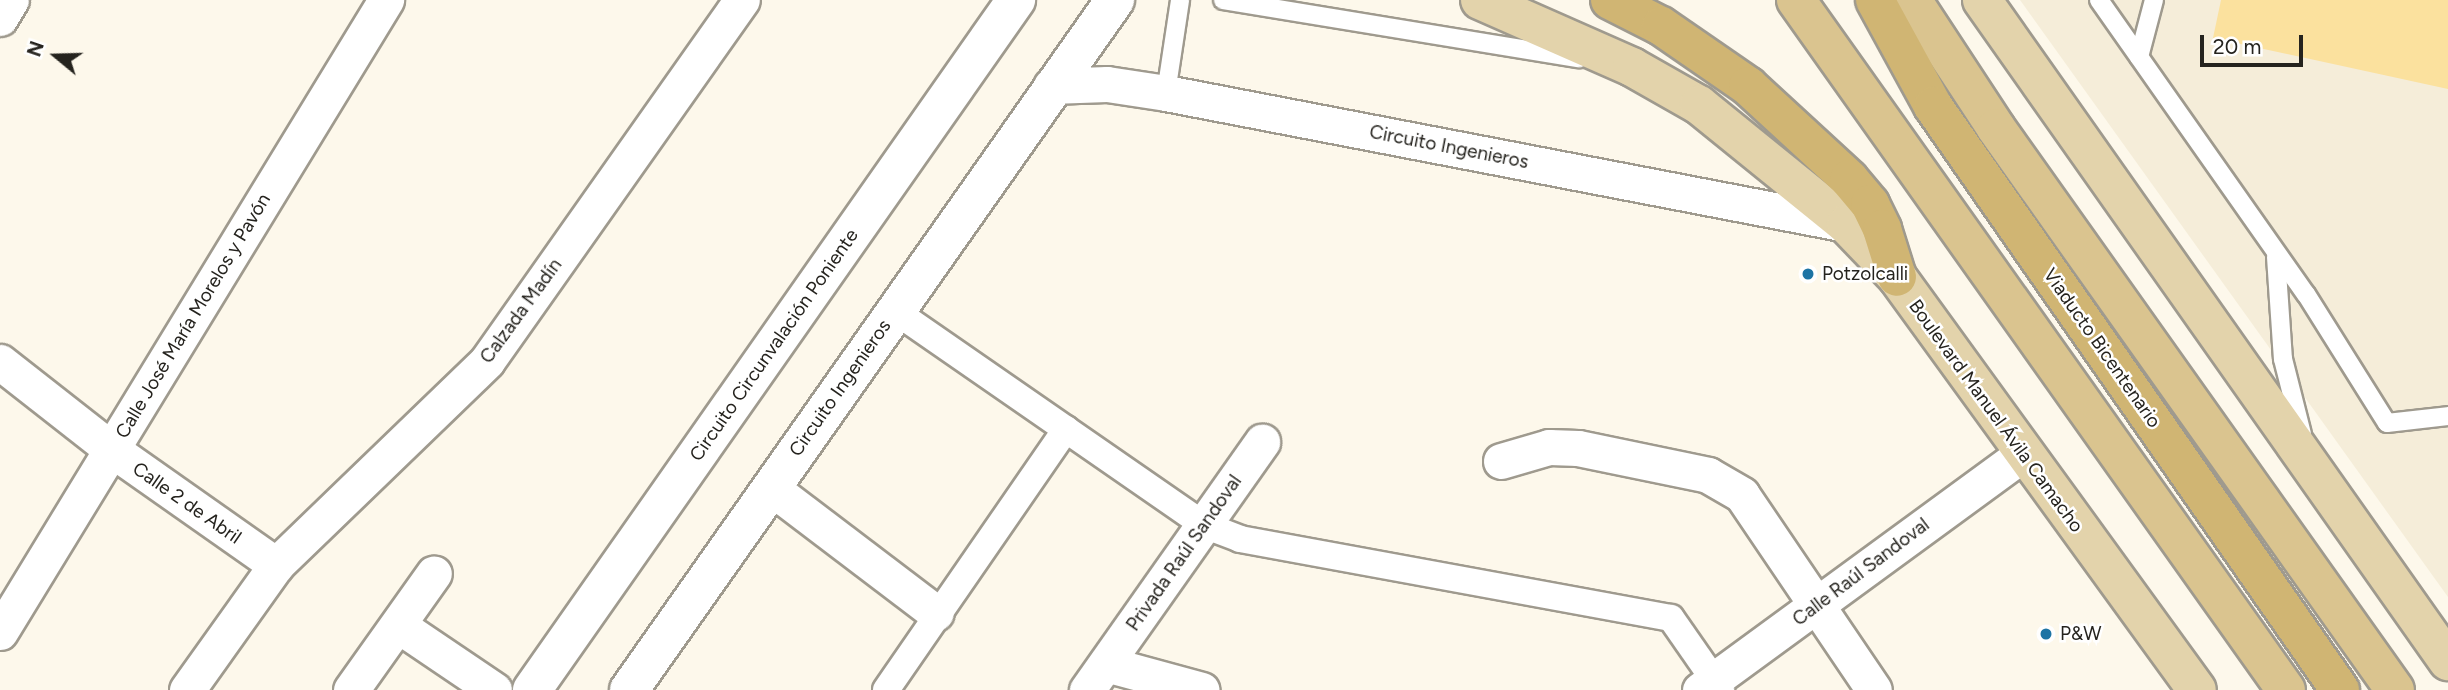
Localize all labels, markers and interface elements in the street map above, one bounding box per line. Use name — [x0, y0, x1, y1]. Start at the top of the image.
north arrow — [21, 21, 91, 91]
scale bar — [2203, 21, 2306, 65]
text: 20 m — [2213, 34, 2261, 59]
text: N — [22, 38, 49, 60]
street label: Circuito Ingenieros — [1367, 120, 1531, 174]
street label: Calle José María Morelos y Pavón — [111, 189, 275, 443]
street label: Circuito Circunvalación Poniente — [685, 225, 863, 465]
street label: Calzada Madín — [475, 254, 567, 368]
place label: Potzolcalli — [1822, 263, 1908, 285]
street label: Viaducto Bicentenario — [2038, 264, 2166, 432]
marker: Potzolcalli — [1800, 266, 1816, 282]
street label: Boulevard Manuel Ávila Camacho — [1904, 295, 2088, 537]
street label: Circuito Ingenieros — [784, 315, 896, 461]
street label: Calle 2 de Abril — [128, 457, 246, 549]
street label: Privada Raúl Sandoval — [1122, 471, 1246, 635]
street label: Calle Raúl Sandoval — [1788, 513, 1934, 631]
place label: P&W — [2060, 623, 2101, 645]
marker: P&W — [2038, 626, 2054, 642]

